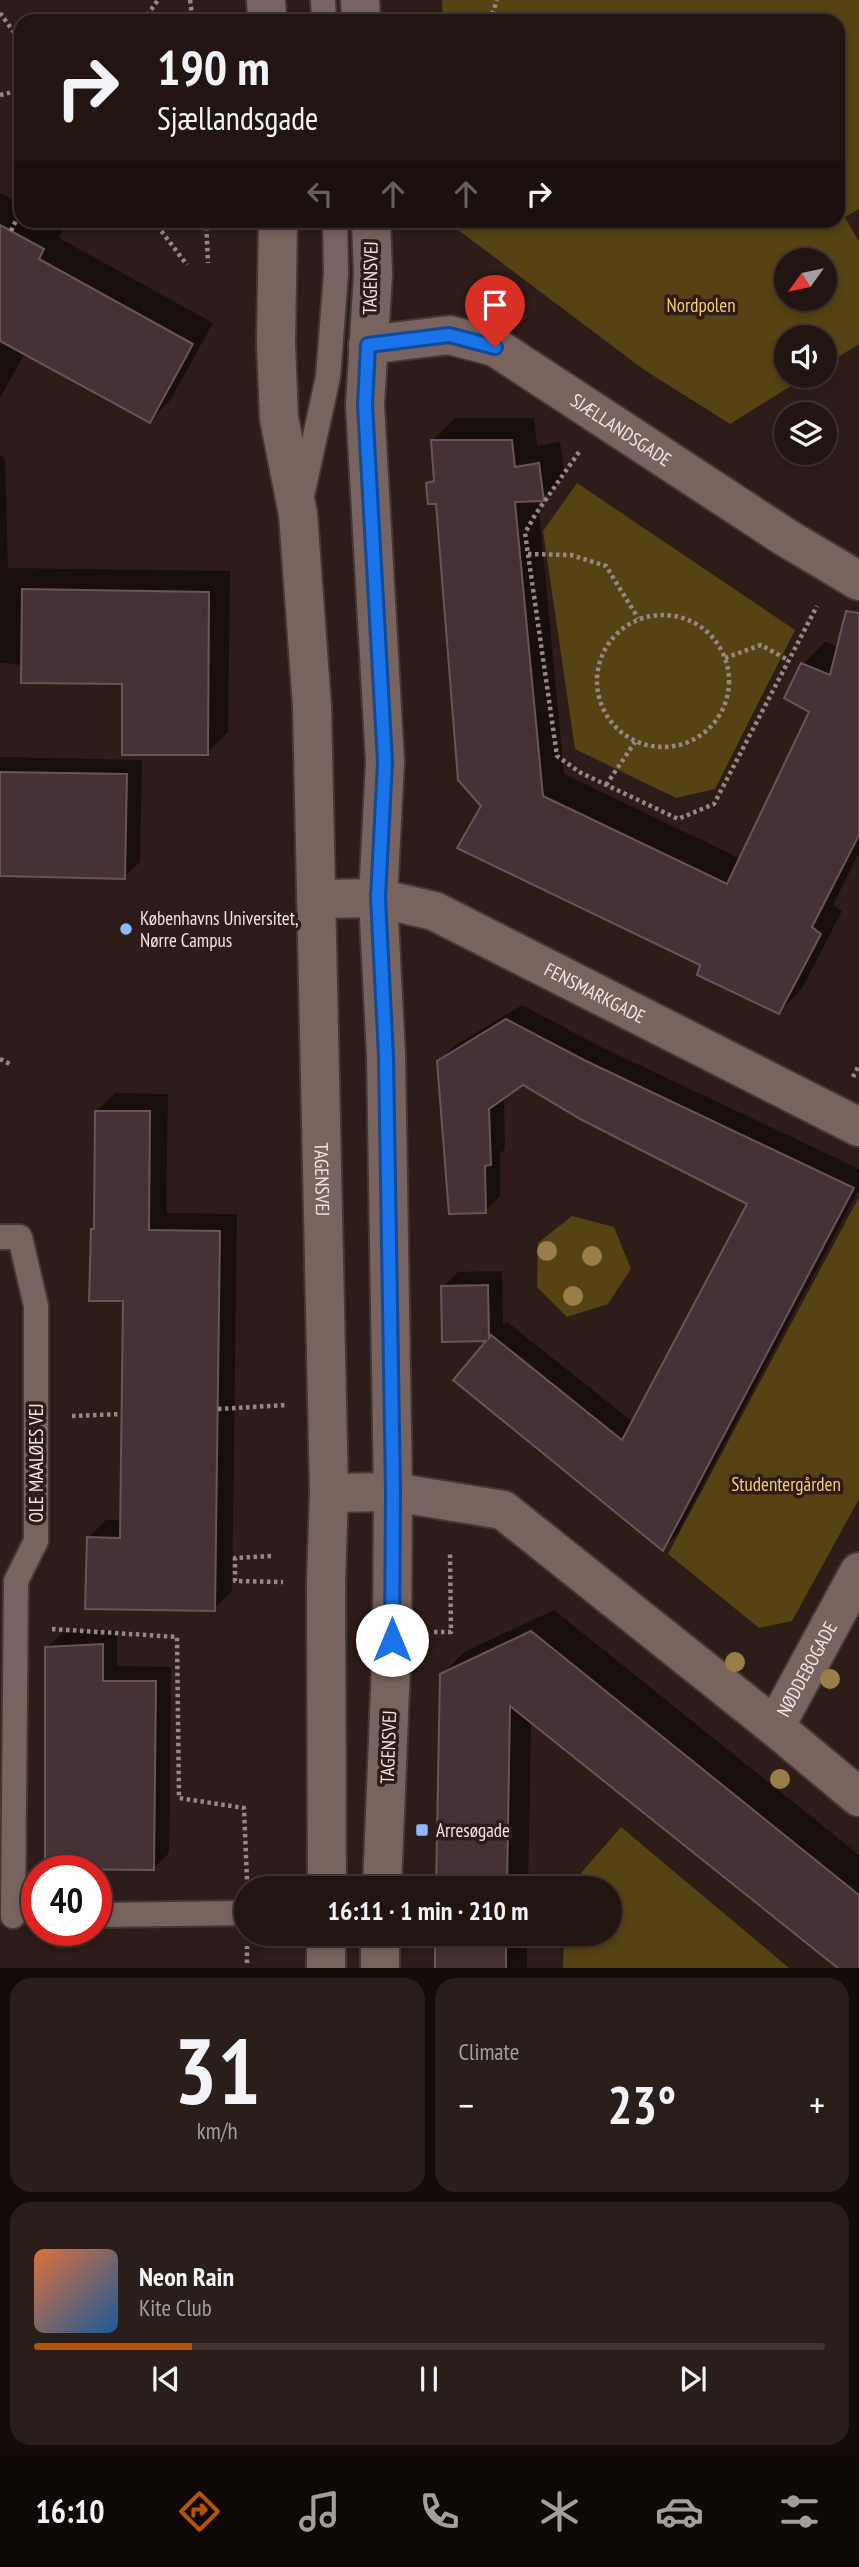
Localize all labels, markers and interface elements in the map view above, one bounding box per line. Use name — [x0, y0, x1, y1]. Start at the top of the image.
text: 190 m — [157, 35, 270, 99]
icon: right — [42, 42, 133, 133]
text: Sjællandsgade — [157, 97, 318, 139]
icon: left — [301, 175, 339, 213]
icon: ahead — [374, 175, 412, 213]
icon: ahead — [447, 175, 485, 213]
icon: right — [520, 175, 558, 213]
street label: TAGENSVEJ — [357, 241, 383, 315]
north arrow — [774, 248, 836, 312]
map controls — [774, 248, 837, 465]
pin — [465, 275, 525, 347]
icon: arrive — [476, 286, 514, 324]
park label: Nordpolen — [667, 293, 735, 317]
button: sound — [774, 325, 837, 388]
street label: SJÆLLANDSGADE — [566, 388, 676, 471]
button: layers — [774, 402, 837, 465]
place label: Københavns Universitet, Nørre Campus — [140, 906, 298, 952]
marker: Københavns Universitet, Nørre Campus — [118, 921, 134, 937]
street label: FENSMARKGADE — [540, 957, 649, 1028]
street label: TAGENSVEJ — [309, 1142, 335, 1216]
street label: OLE MAALØES VEJ — [24, 1403, 48, 1523]
park label: Studentergården — [731, 1472, 841, 1496]
position arrow — [355, 1603, 429, 1677]
street label: NØDDEBOGADE — [771, 1617, 842, 1721]
street label: TAGENSVEJ — [375, 1710, 401, 1784]
place label: Arresøgade — [436, 1818, 510, 1842]
marker: Arresøgade — [414, 1822, 430, 1838]
speed limit sign: 40 — [21, 1855, 112, 1946]
text: 16:11 · 1 min · 210 m — [328, 1894, 528, 1927]
text: 31 — [174, 2011, 261, 2129]
text: Climate — [459, 2037, 519, 2066]
text: 23° — [607, 2071, 676, 2138]
text: − — [459, 2080, 474, 2129]
text: + — [809, 2080, 825, 2129]
text: km/h — [197, 2116, 238, 2145]
text: Neon Rain — [139, 2260, 234, 2293]
text: Kite Club — [139, 2293, 212, 2322]
icon: previous — [147, 2360, 185, 2398]
icon: pause — [410, 2360, 448, 2398]
icon: next — [674, 2360, 712, 2398]
icon: directions — [175, 2487, 224, 2536]
icon: music — [295, 2487, 344, 2536]
icon: phone — [415, 2487, 464, 2536]
icon: climate — [535, 2487, 584, 2536]
icon: car — [655, 2487, 704, 2536]
icon: filters — [775, 2487, 824, 2536]
text: 16:10 — [35, 2490, 105, 2532]

